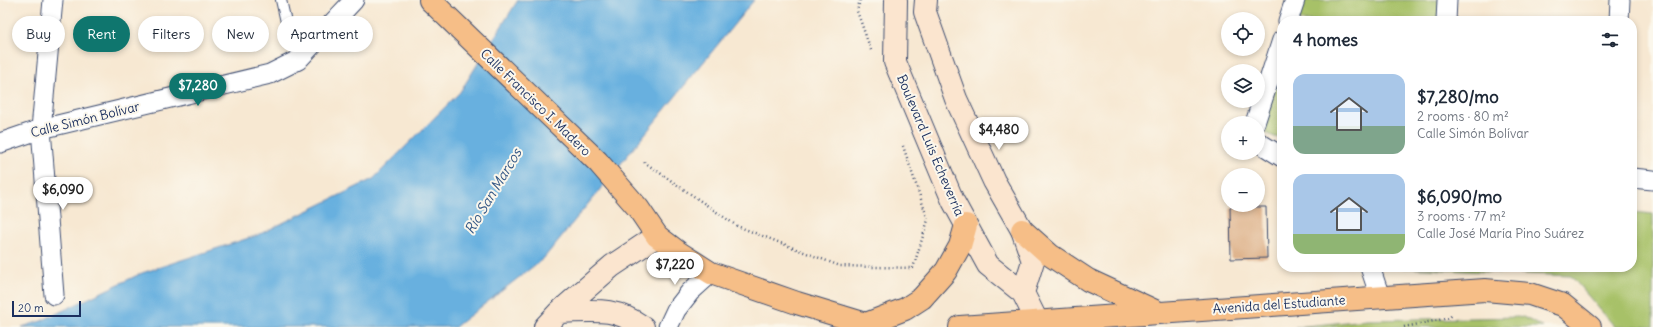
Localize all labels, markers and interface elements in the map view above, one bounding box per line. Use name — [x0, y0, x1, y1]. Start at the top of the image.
map controls — [1221, 12, 1265, 212]
button: locate — [1221, 12, 1265, 56]
chip: Buy — [12, 16, 65, 52]
chip: Rent — [73, 16, 130, 52]
chip: Filters — [138, 16, 204, 52]
chip: New — [212, 16, 269, 52]
chip: Apartment — [277, 16, 373, 52]
text: 4 homes — [1293, 29, 1358, 51]
icon: filters — [1599, 29, 1621, 51]
street label: Calle Francisco I. Madero — [477, 45, 595, 160]
button: layers — [1221, 64, 1265, 108]
street label: Boulevard Luis Echeverría — [893, 72, 968, 219]
pin: $7,280 — [165, 73, 231, 107]
text: $7,280 — [178, 77, 218, 94]
text: $7,280/mo — [1417, 86, 1499, 108]
icon: home — [1325, 90, 1373, 138]
street label: Calle Simón Bolívar — [29, 98, 142, 141]
text: 2 rooms · 80 m² — [1417, 108, 1509, 125]
button: + — [1221, 116, 1265, 160]
pin: $4,480 — [966, 117, 1032, 151]
text: $4,480 — [979, 121, 1019, 138]
text: Calle Simón Bolívar — [1417, 125, 1529, 142]
water label: Río San Marcos — [460, 144, 526, 237]
button: − — [1221, 168, 1265, 212]
pin: $6,090 — [30, 177, 96, 211]
text: $6,090 — [42, 181, 84, 198]
text: $6,090/mo — [1417, 186, 1502, 208]
icon: home — [1325, 190, 1373, 238]
text: 3 rooms · 77 m² — [1417, 208, 1506, 225]
text: Calle José María Pino Suárez — [1417, 225, 1584, 242]
pin: $7,220 — [642, 252, 708, 286]
text: $7,220 — [655, 256, 695, 273]
street label: Avenida del Estudiante — [1212, 291, 1346, 318]
scale bar — [12, 299, 81, 318]
text: 20 m — [18, 301, 44, 315]

